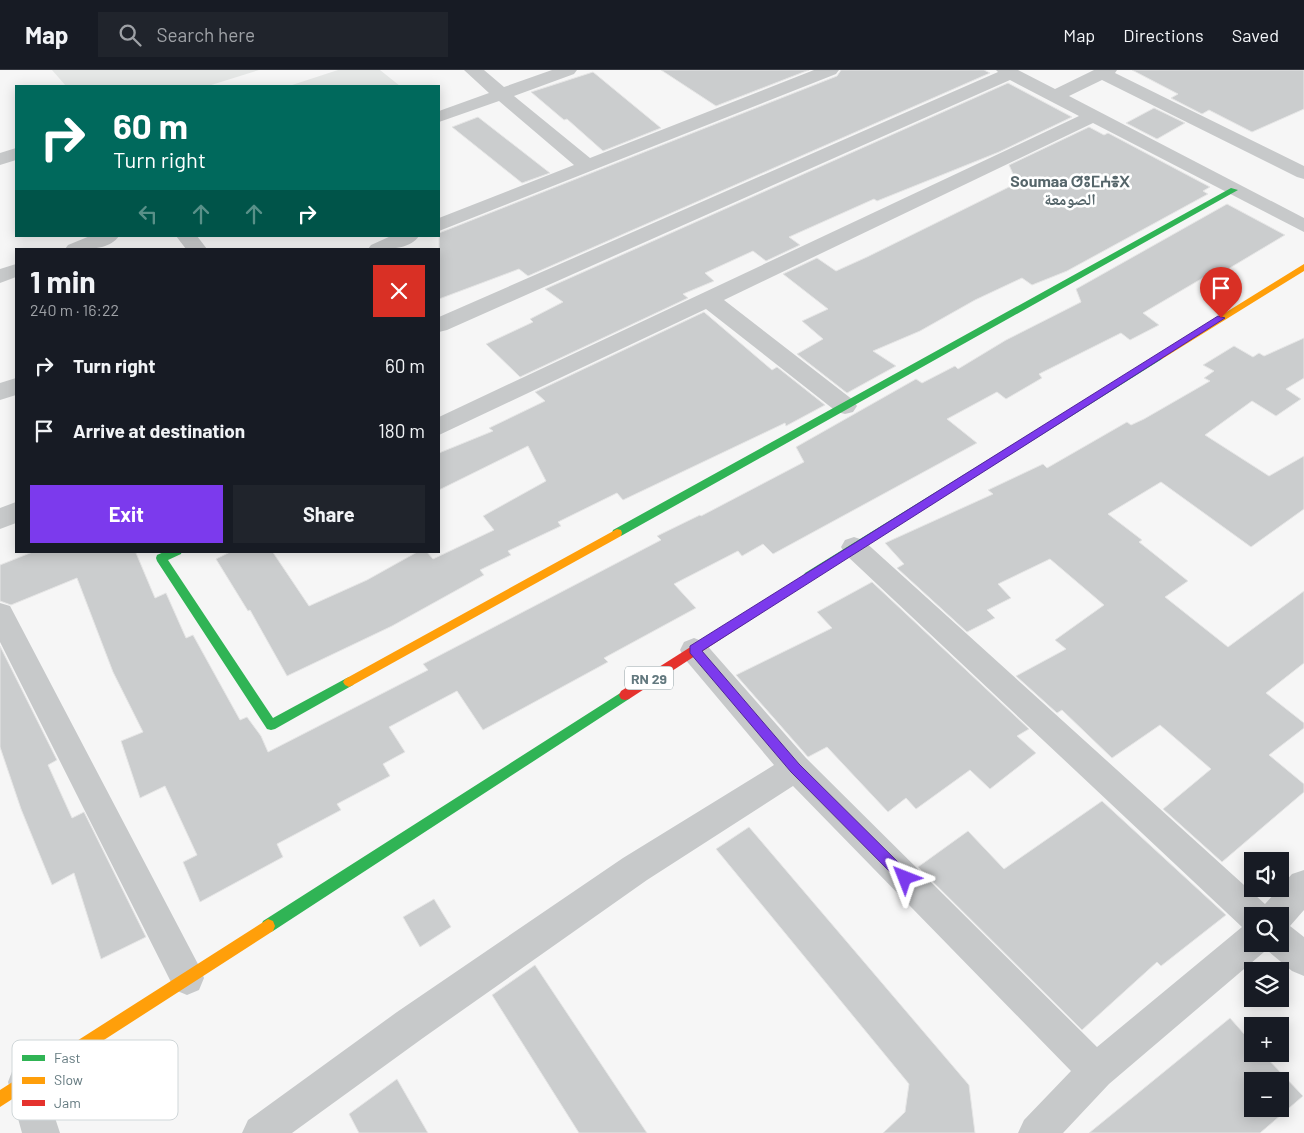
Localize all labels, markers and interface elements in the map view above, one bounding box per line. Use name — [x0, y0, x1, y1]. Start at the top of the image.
search box — [98, 12, 448, 57]
text: Map — [25, 20, 68, 49]
icon: search — [116, 21, 144, 49]
text: Search here — [156, 23, 255, 46]
text: Map — [1063, 24, 1095, 46]
text: Directions — [1123, 24, 1204, 46]
text: Saved — [1232, 24, 1279, 46]
text: 60 m — [113, 104, 188, 146]
icon: right — [30, 105, 95, 170]
text: Turn right — [113, 146, 206, 172]
district label: Soumaa ⵚⵓⵎⵄⴻⵝ الصومعة — [1010, 171, 1131, 208]
icon: left — [134, 200, 162, 228]
icon: ahead — [187, 200, 215, 228]
icon: ahead — [240, 200, 268, 228]
icon: right — [293, 200, 321, 228]
text: 1 min — [30, 263, 96, 299]
button: close — [373, 265, 425, 317]
pin — [1200, 267, 1242, 318]
icon: arrive — [1207, 274, 1235, 302]
text: 240 m · 16:22 — [30, 300, 119, 319]
icon: right — [30, 352, 58, 380]
text: Turn right — [73, 354, 155, 377]
text: 60 m — [385, 354, 425, 377]
icon: arrive — [30, 417, 58, 445]
text: Arrive at destination — [73, 419, 245, 442]
text: 180 m — [378, 419, 425, 442]
button: Exit — [30, 485, 223, 543]
button: Share — [233, 485, 425, 543]
road number: RN 29 — [625, 666, 673, 690]
position arrow — [878, 851, 930, 903]
map controls — [1244, 852, 1289, 1117]
button: sound — [1244, 852, 1289, 897]
button: search — [1244, 907, 1289, 952]
button: layers — [1244, 962, 1289, 1007]
button: + — [1244, 1017, 1289, 1062]
legend — [12, 1040, 178, 1120]
text: Fast — [54, 1049, 80, 1066]
text: Slow — [54, 1071, 83, 1088]
button: − — [1244, 1072, 1289, 1117]
text: Jam — [54, 1094, 81, 1111]

